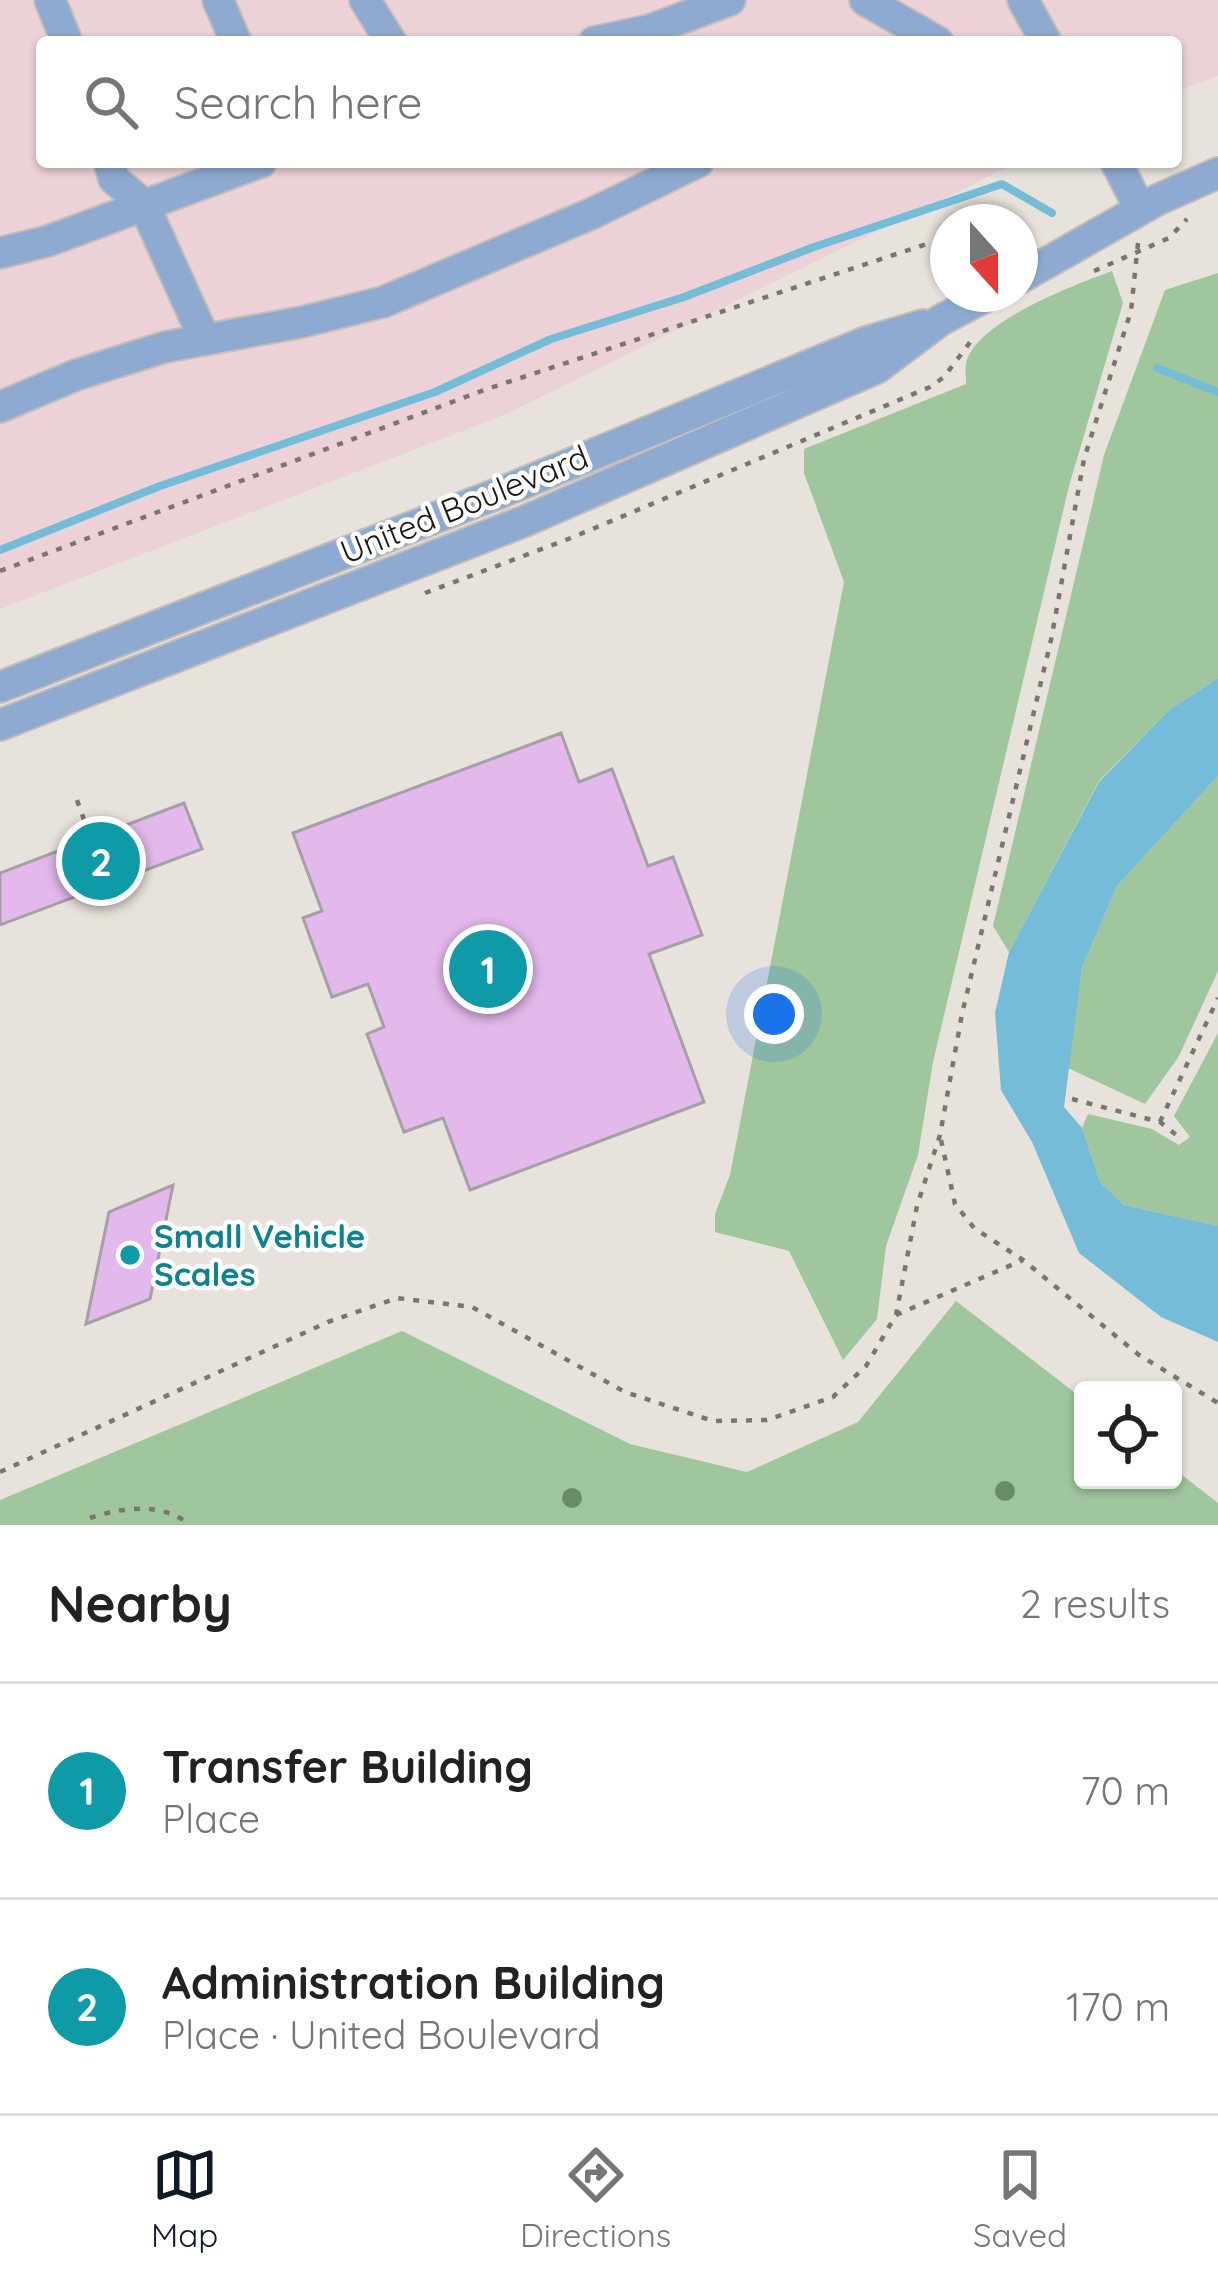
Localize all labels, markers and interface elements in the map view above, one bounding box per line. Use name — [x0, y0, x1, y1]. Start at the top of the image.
search box — [36, 36, 1182, 168]
icon: search — [78, 69, 144, 135]
text: Search here — [174, 74, 422, 130]
north arrow — [930, 204, 1038, 312]
street label: United Boulevard — [334, 435, 594, 572]
pin: 2 — [62, 816, 140, 906]
pin: 1 — [449, 924, 527, 1014]
your location — [744, 984, 804, 1044]
place label: Small Vehicle Scales — [154, 1215, 365, 1294]
marker: Small Vehicle Scales — [117, 1242, 143, 1268]
map controls — [1074, 1381, 1182, 1489]
button: locate — [1074, 1381, 1182, 1489]
text: Nearby — [48, 1571, 232, 1635]
text: 2 results — [1020, 1579, 1170, 1628]
text: Transfer Building — [162, 1738, 533, 1794]
text: 1 — [79, 1766, 95, 1815]
text: 70 m — [1081, 1766, 1170, 1815]
text: Place — [162, 1794, 260, 1843]
text: Administration Building — [162, 1954, 665, 2010]
text: 2 — [76, 1982, 98, 2031]
text: 170 m — [1066, 1982, 1170, 2031]
text: Place · United Boulevard — [162, 2010, 601, 2059]
tab: Map — [151, 2142, 218, 2255]
tab: Directions — [520, 2142, 671, 2255]
tab: Saved — [973, 2142, 1067, 2255]

